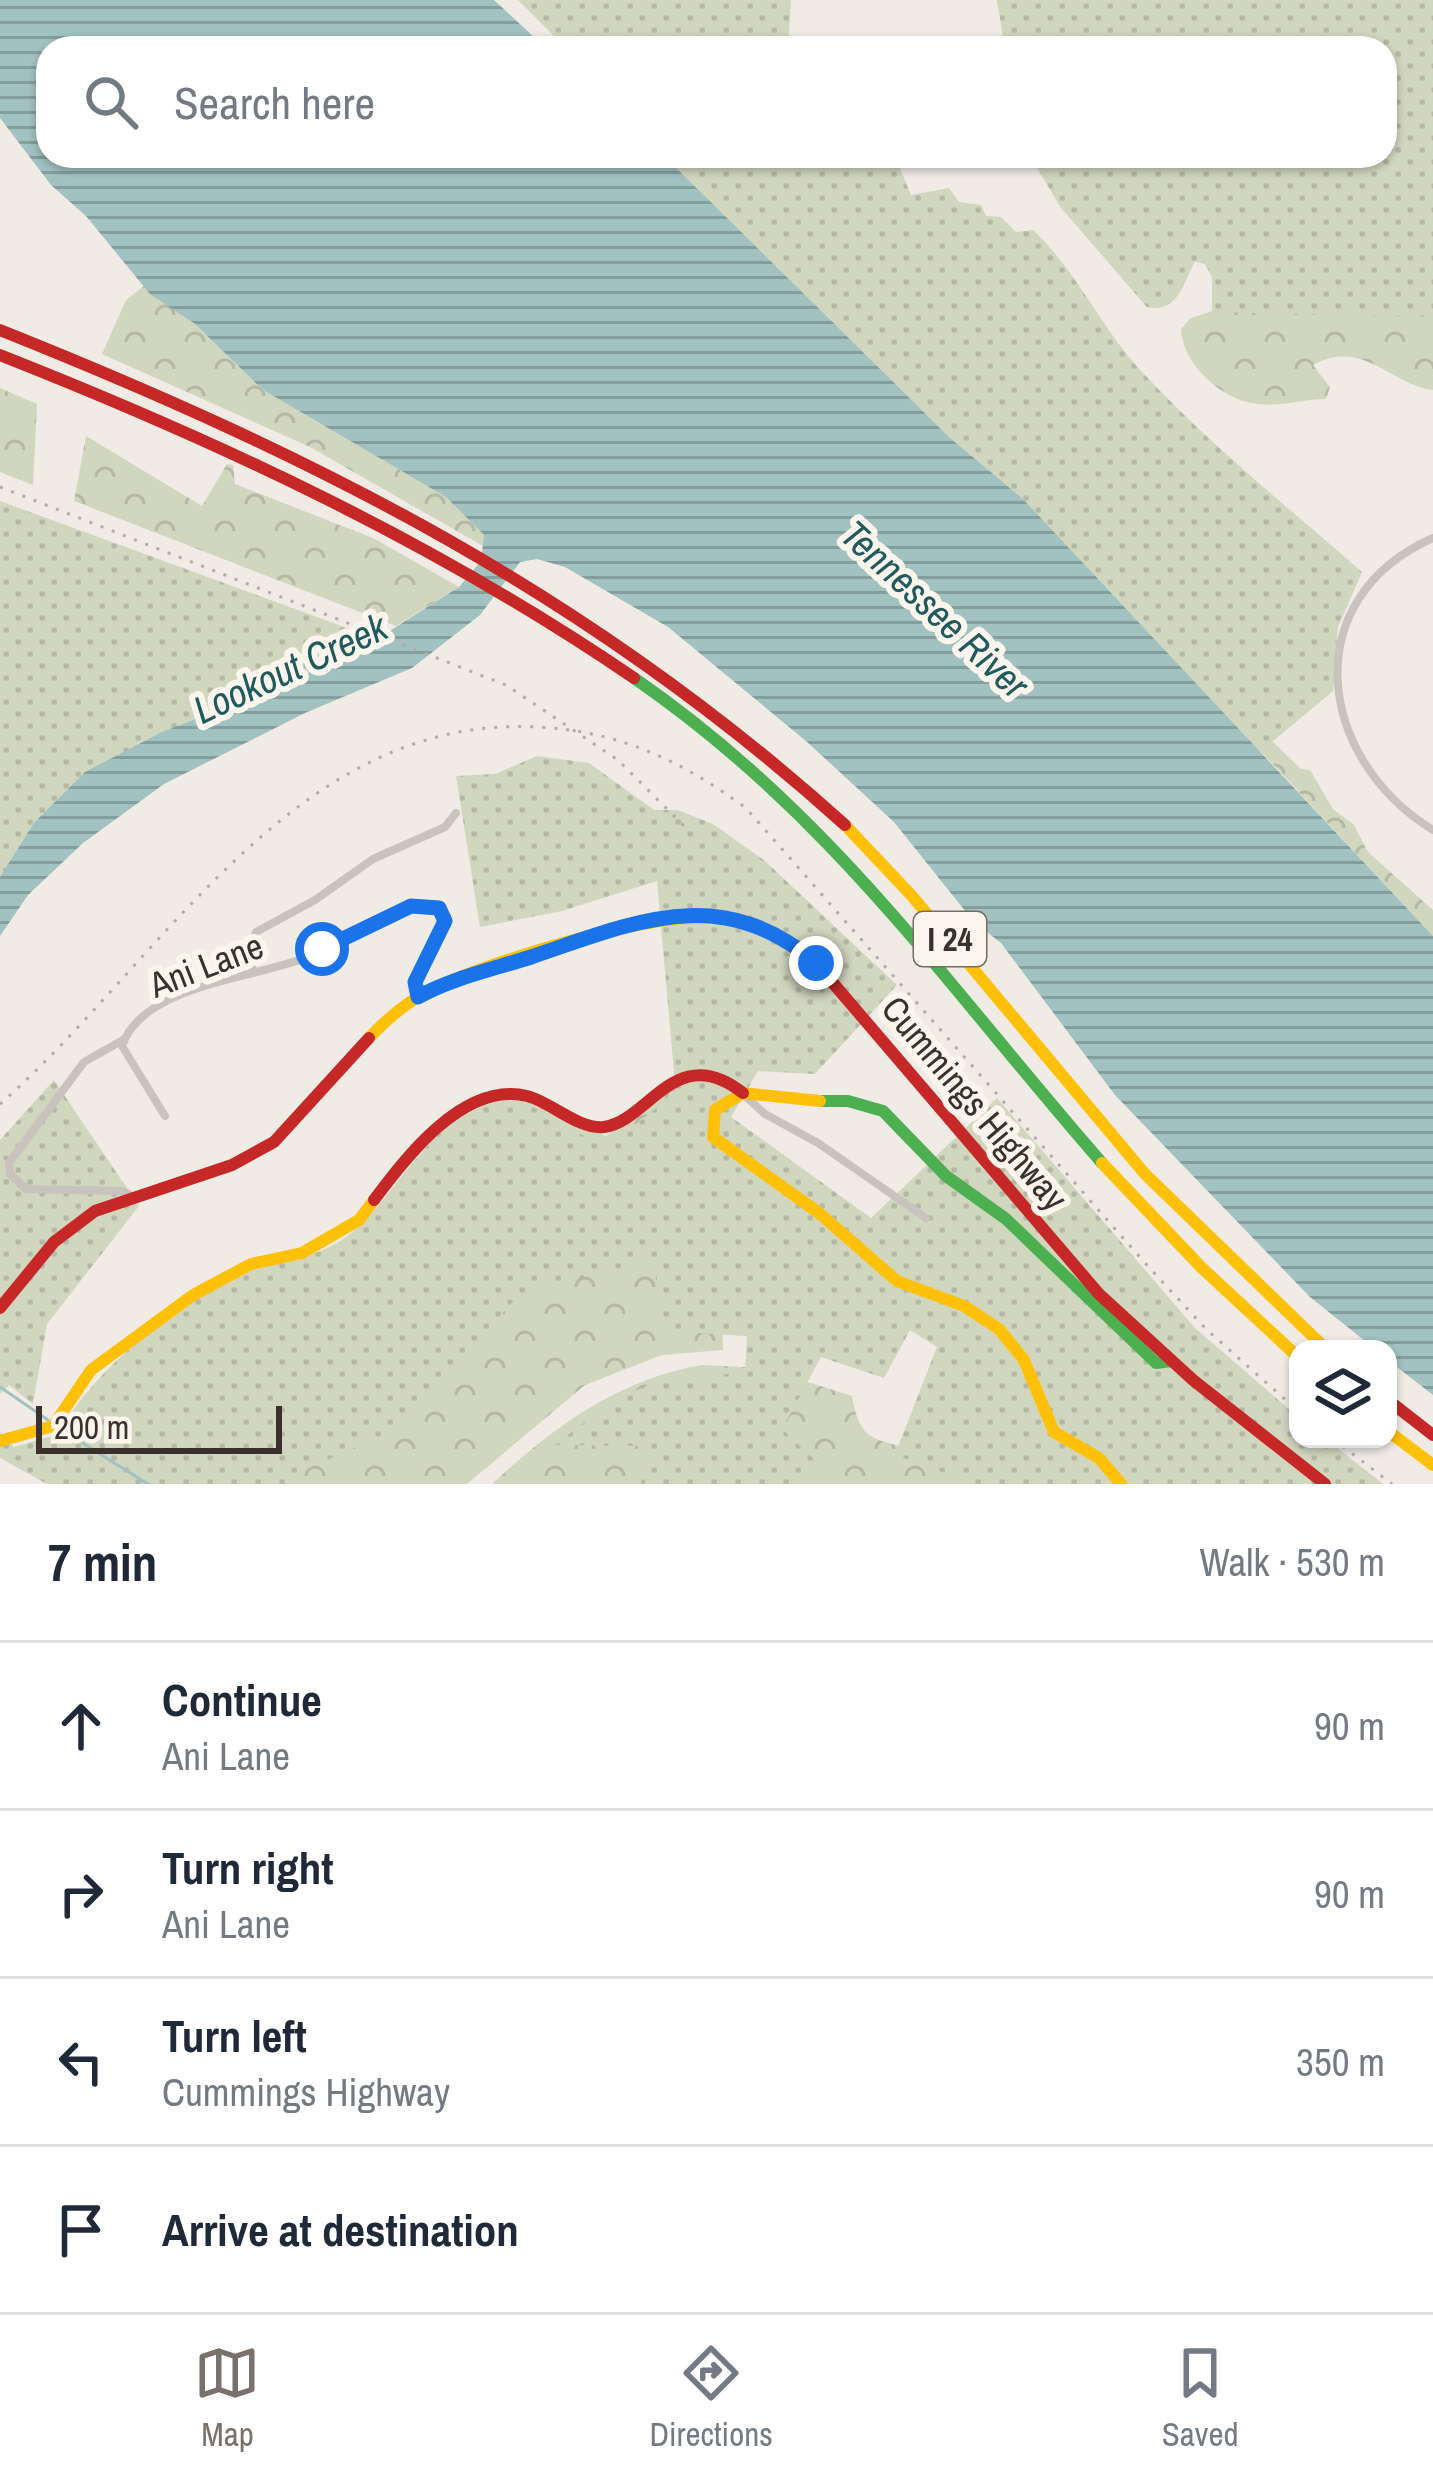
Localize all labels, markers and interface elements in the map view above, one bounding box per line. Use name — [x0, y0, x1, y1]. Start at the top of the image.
search box — [36, 36, 1397, 168]
icon: search — [78, 69, 144, 135]
text: Search here — [174, 72, 375, 133]
water label: Tennessee River — [830, 508, 1041, 711]
water label: Lookout Creek — [185, 600, 396, 736]
road number: I 24 — [914, 912, 986, 966]
street label: Ani Lane — [141, 921, 270, 1009]
route start — [295, 922, 349, 976]
route end — [789, 936, 843, 990]
street label: Cummings Highway — [871, 986, 1079, 1220]
map controls — [1289, 1340, 1397, 1448]
button: layers — [1289, 1340, 1397, 1448]
scale bar — [36, 1400, 282, 1453]
text: 200 m — [54, 1405, 129, 1449]
text: 7 min — [48, 1528, 157, 1597]
text: Walk · 530 m — [1200, 1536, 1385, 1588]
text: Continue — [162, 1669, 322, 1730]
icon: ahead — [48, 1693, 114, 1759]
text: 90 m — [1314, 1700, 1385, 1752]
text: Ani Lane — [162, 1730, 290, 1782]
text: Turn right — [162, 1837, 334, 1898]
icon: right — [48, 1861, 114, 1927]
text: 90 m — [1314, 1868, 1385, 1920]
text: Ani Lane — [162, 1898, 290, 1950]
text: Turn left — [162, 2005, 307, 2066]
icon: left — [48, 2029, 114, 2095]
text: 350 m — [1296, 2036, 1385, 2088]
text: Cummings Highway — [162, 2066, 450, 2118]
icon: arrive — [48, 2197, 114, 2263]
text: Arrive at destination — [162, 2199, 519, 2260]
tab: Map — [194, 2340, 260, 2456]
tab: Directions — [649, 2340, 773, 2456]
tab: Saved — [1162, 2340, 1238, 2456]

